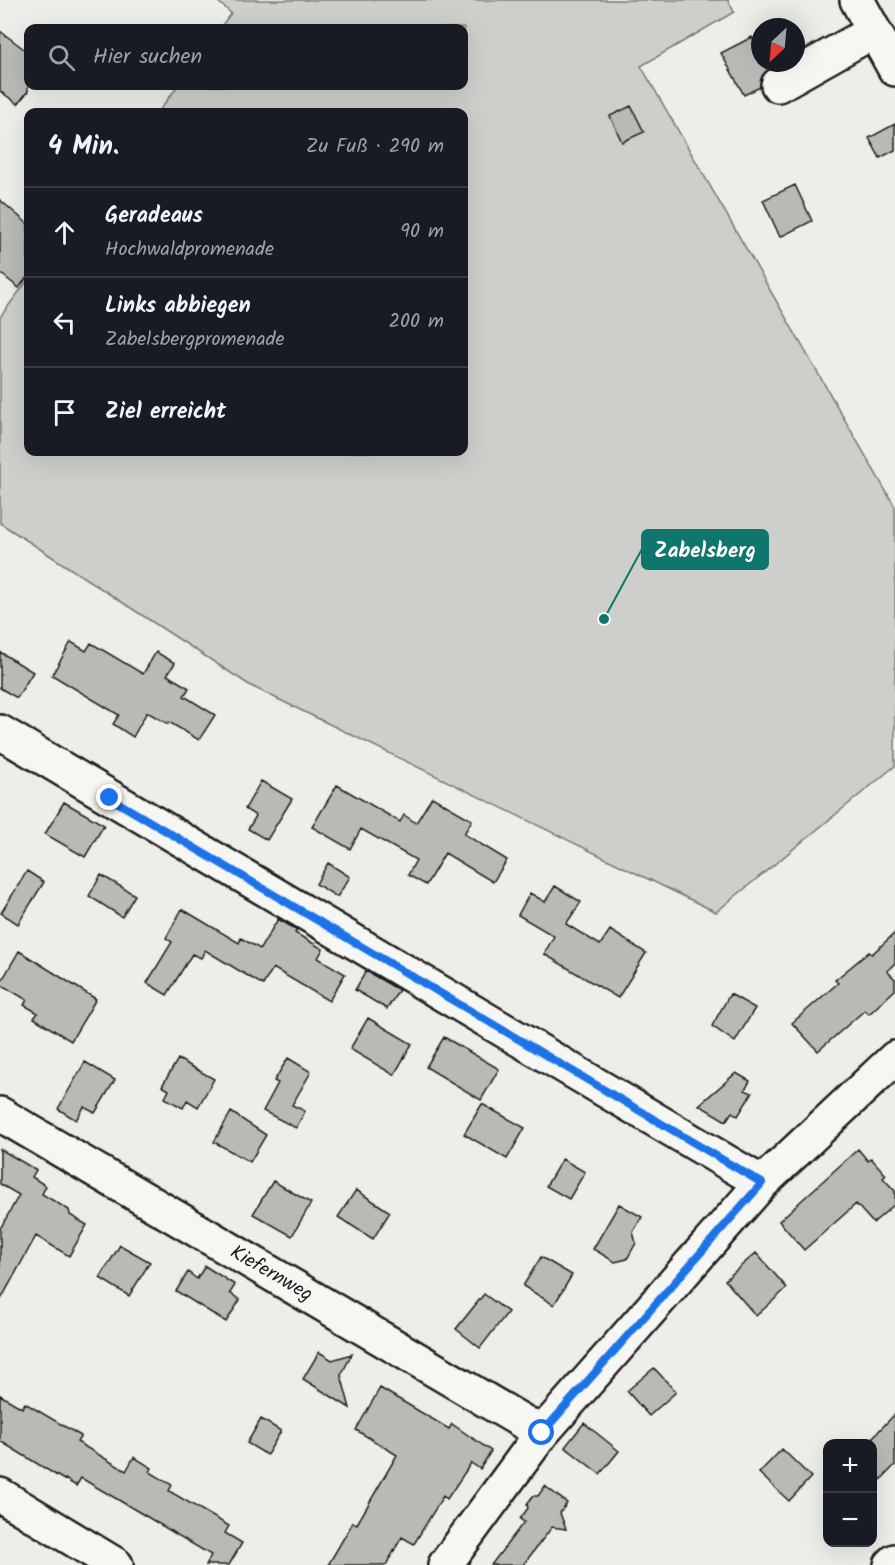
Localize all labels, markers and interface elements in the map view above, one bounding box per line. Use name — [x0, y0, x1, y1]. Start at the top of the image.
north arrow — [751, 18, 805, 72]
search box — [24, 24, 468, 90]
text: Hier suchen — [93, 40, 202, 75]
icon: search — [45, 41, 78, 74]
text: 4 Min. — [48, 126, 119, 168]
text: Zu Fuß · 290 m — [306, 131, 444, 163]
text: Geradeaus — [105, 199, 203, 234]
icon: ahead — [48, 216, 81, 249]
text: 90 m — [400, 216, 444, 248]
text: Hochwaldpromenade — [105, 234, 274, 266]
text: Links abbiegen — [105, 289, 251, 324]
icon: left — [48, 306, 81, 339]
text: 200 m — [388, 306, 444, 338]
text: Zabelsbergpromenade — [105, 324, 285, 356]
text: Ziel erreicht — [105, 395, 226, 430]
icon: arrive — [48, 396, 81, 429]
callout: Zabelsberg — [642, 530, 768, 569]
text: Zabelsberg — [654, 535, 756, 568]
route end — [96, 784, 122, 810]
street label: Kiefernweg — [223, 1237, 319, 1311]
route start — [528, 1419, 554, 1445]
map controls — [823, 1439, 877, 1547]
button: + — [823, 1439, 877, 1493]
button: − — [823, 1493, 877, 1547]

